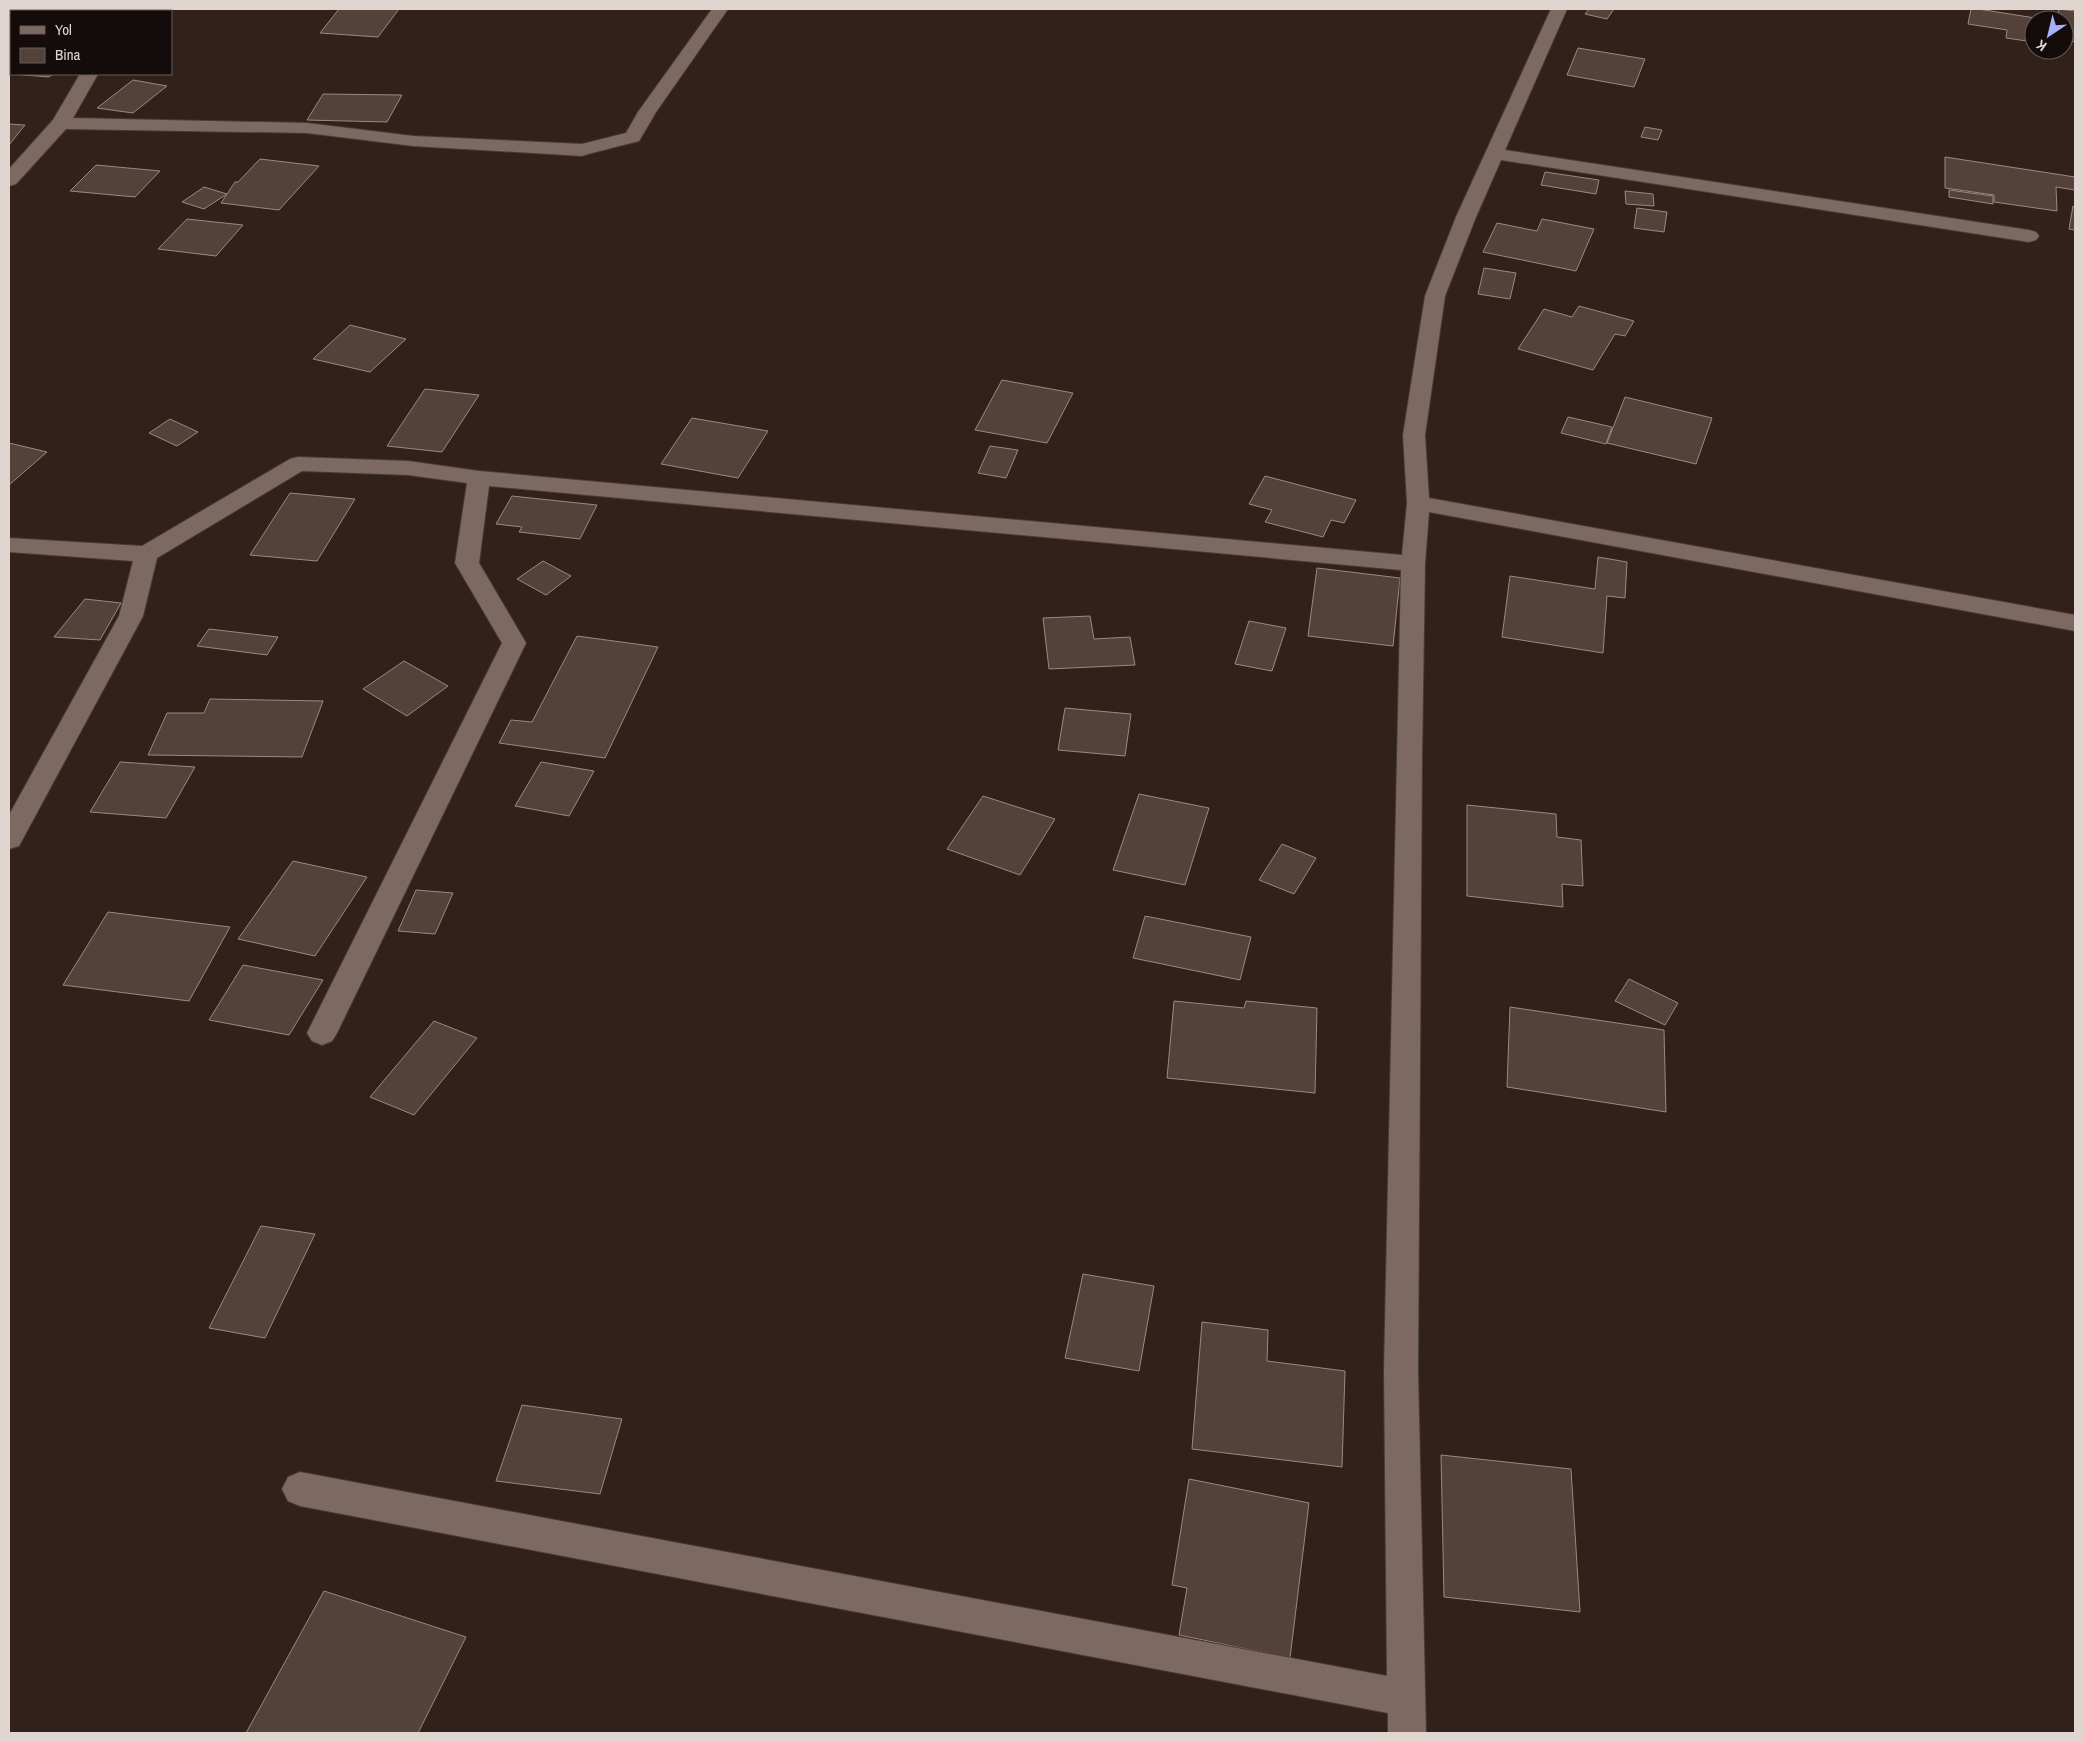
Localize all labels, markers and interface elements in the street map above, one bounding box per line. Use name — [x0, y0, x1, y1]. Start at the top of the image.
legend — [10, 10, 172, 75]
north arrow — [2024, 10, 2074, 60]
text: Yol — [55, 19, 72, 40]
text: K — [2032, 35, 2050, 55]
text: Bina — [55, 44, 80, 65]

